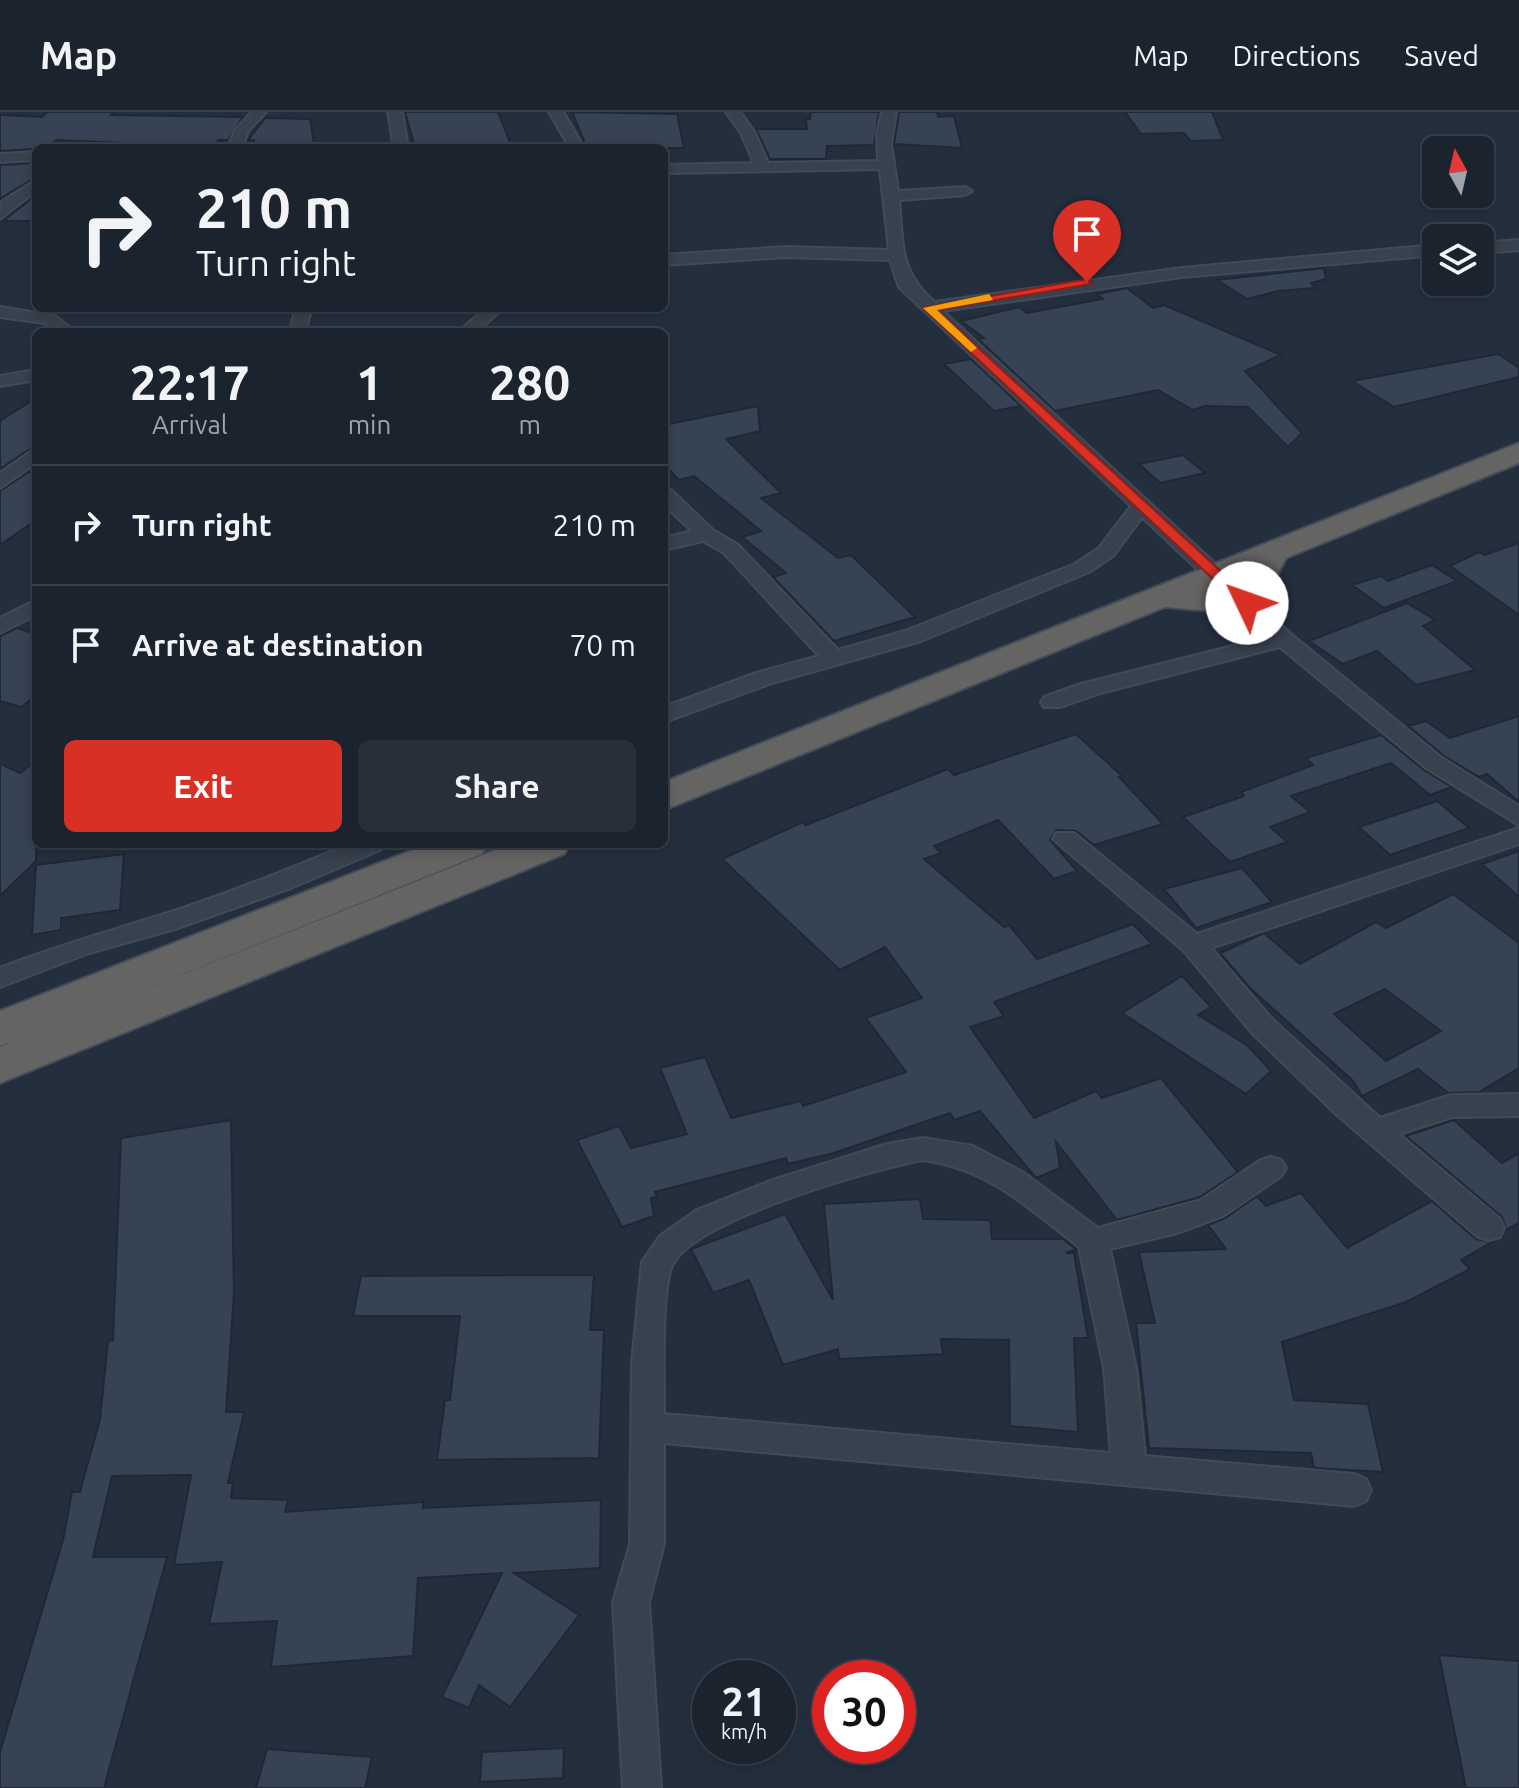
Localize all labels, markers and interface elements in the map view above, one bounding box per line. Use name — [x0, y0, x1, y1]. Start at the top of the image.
text: Map — [40, 34, 117, 76]
text: Map — [1133, 40, 1189, 71]
text: Directions — [1233, 40, 1360, 71]
text: Saved — [1404, 40, 1479, 71]
north arrow — [1422, 136, 1494, 208]
map controls — [1422, 136, 1494, 296]
icon: right — [64, 176, 168, 280]
text: 210 m — [196, 176, 352, 239]
pin — [1053, 200, 1121, 282]
icon: arrive — [1065, 212, 1109, 256]
button: layers — [1422, 224, 1494, 296]
text: Turn right — [196, 242, 356, 283]
text: 22:17 — [130, 355, 250, 409]
text: 1 — [356, 355, 383, 409]
text: 280 — [489, 355, 570, 409]
text: Arrival — [152, 410, 228, 439]
text: min — [348, 410, 391, 439]
text: m — [518, 410, 541, 439]
icon: right — [64, 503, 108, 547]
text: Turn right — [132, 508, 272, 542]
text: 210 m — [552, 508, 636, 542]
position arrow — [1205, 561, 1289, 645]
icon: arrive — [64, 623, 108, 667]
text: Arrive at destination — [132, 628, 424, 662]
text: 70 m — [569, 628, 636, 662]
button: Exit — [64, 740, 342, 832]
button: Share — [358, 740, 636, 832]
speed limit sign: 30 — [812, 1660, 916, 1764]
text: 21 — [721, 1679, 767, 1724]
text: km/h — [721, 1720, 767, 1743]

